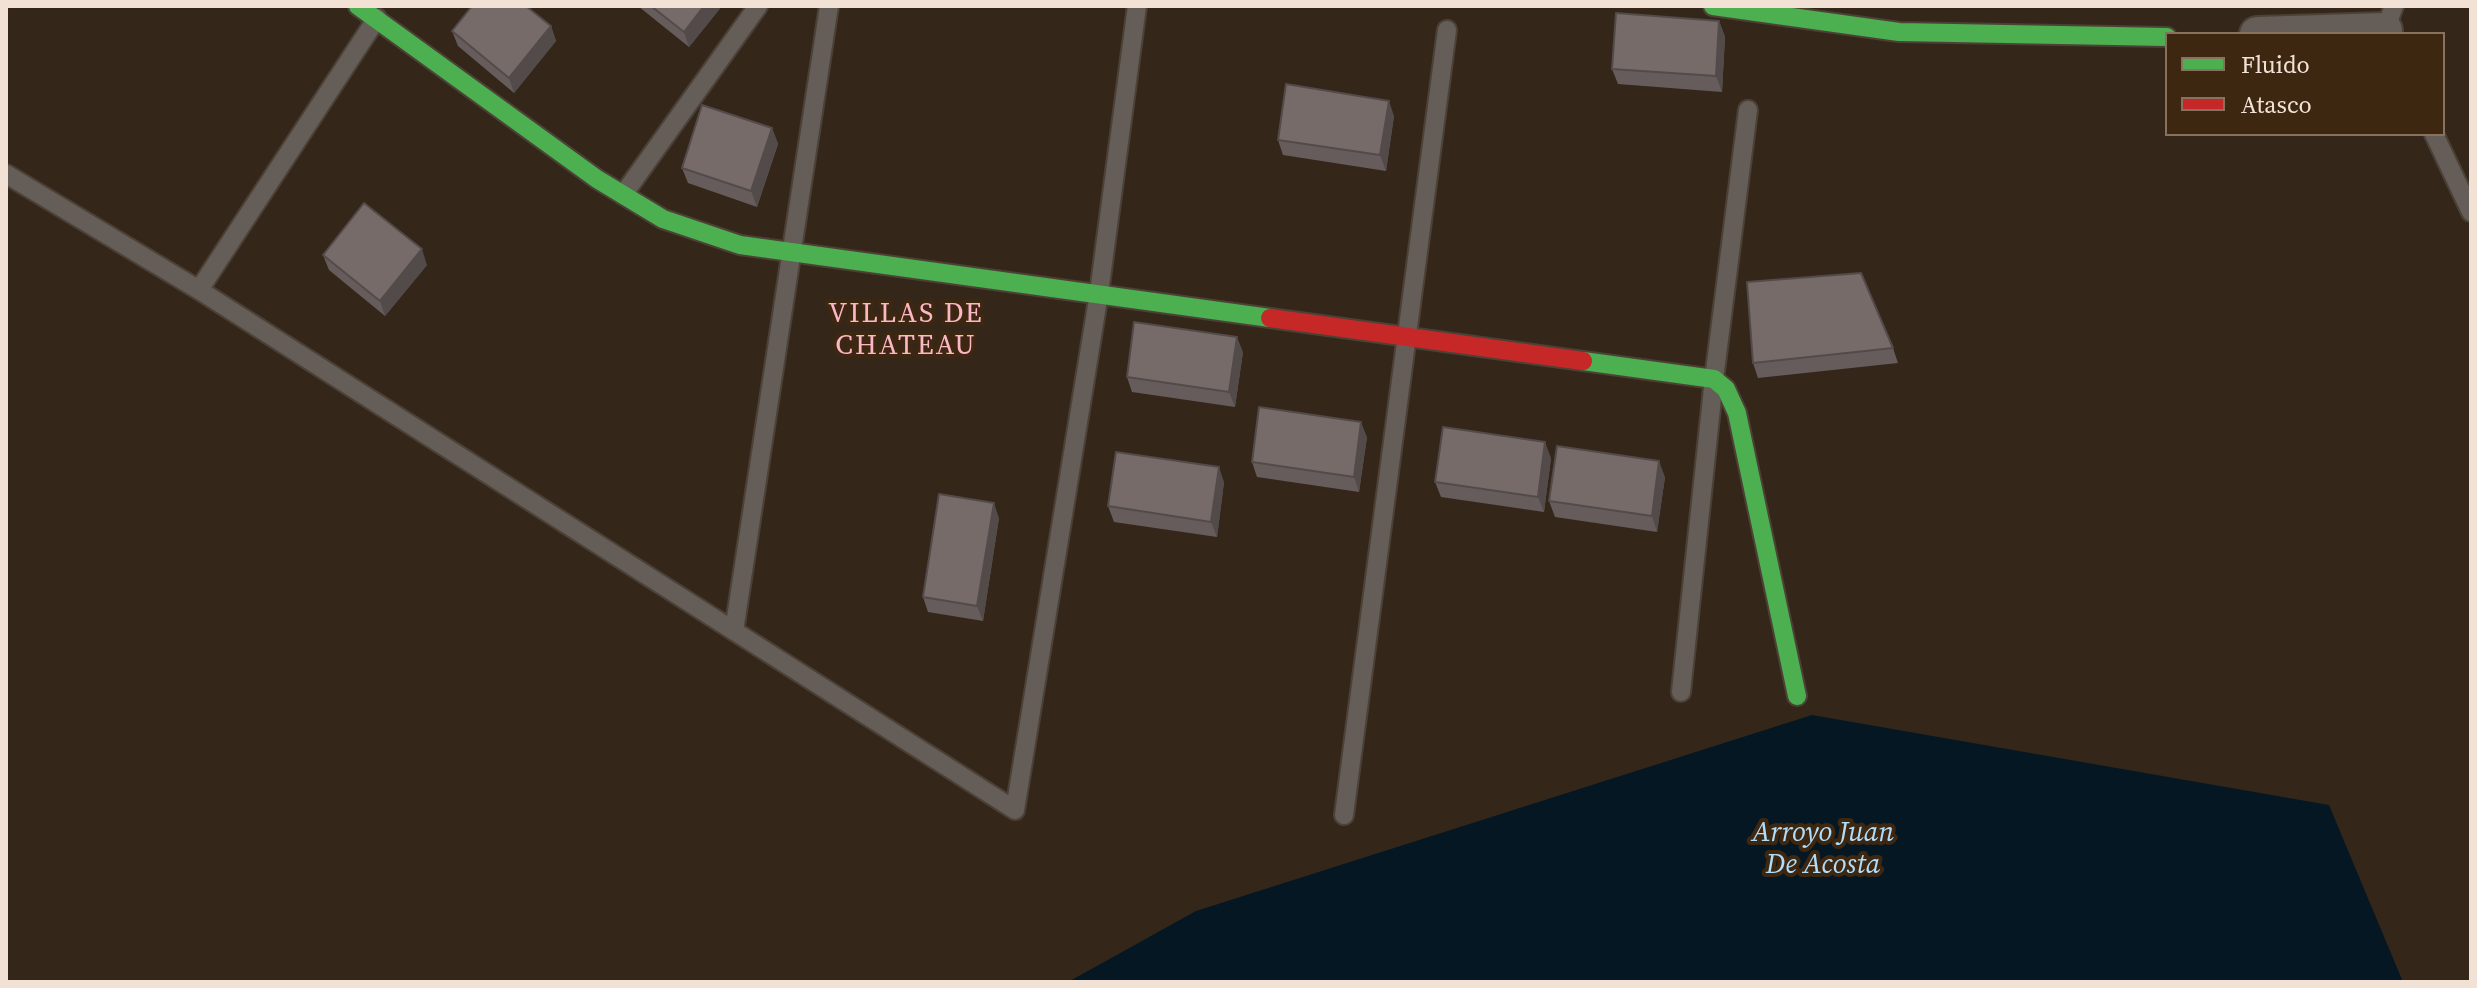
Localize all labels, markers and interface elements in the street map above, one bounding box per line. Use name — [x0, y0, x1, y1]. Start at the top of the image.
legend — [2165, 32, 2445, 136]
text: Fluido — [2241, 48, 2310, 81]
text: Atasco — [2241, 88, 2312, 121]
district label: VILLAS DE CHATEAU — [828, 298, 984, 364]
water label: Arroyo Juan De Acosta — [1752, 817, 1894, 883]

